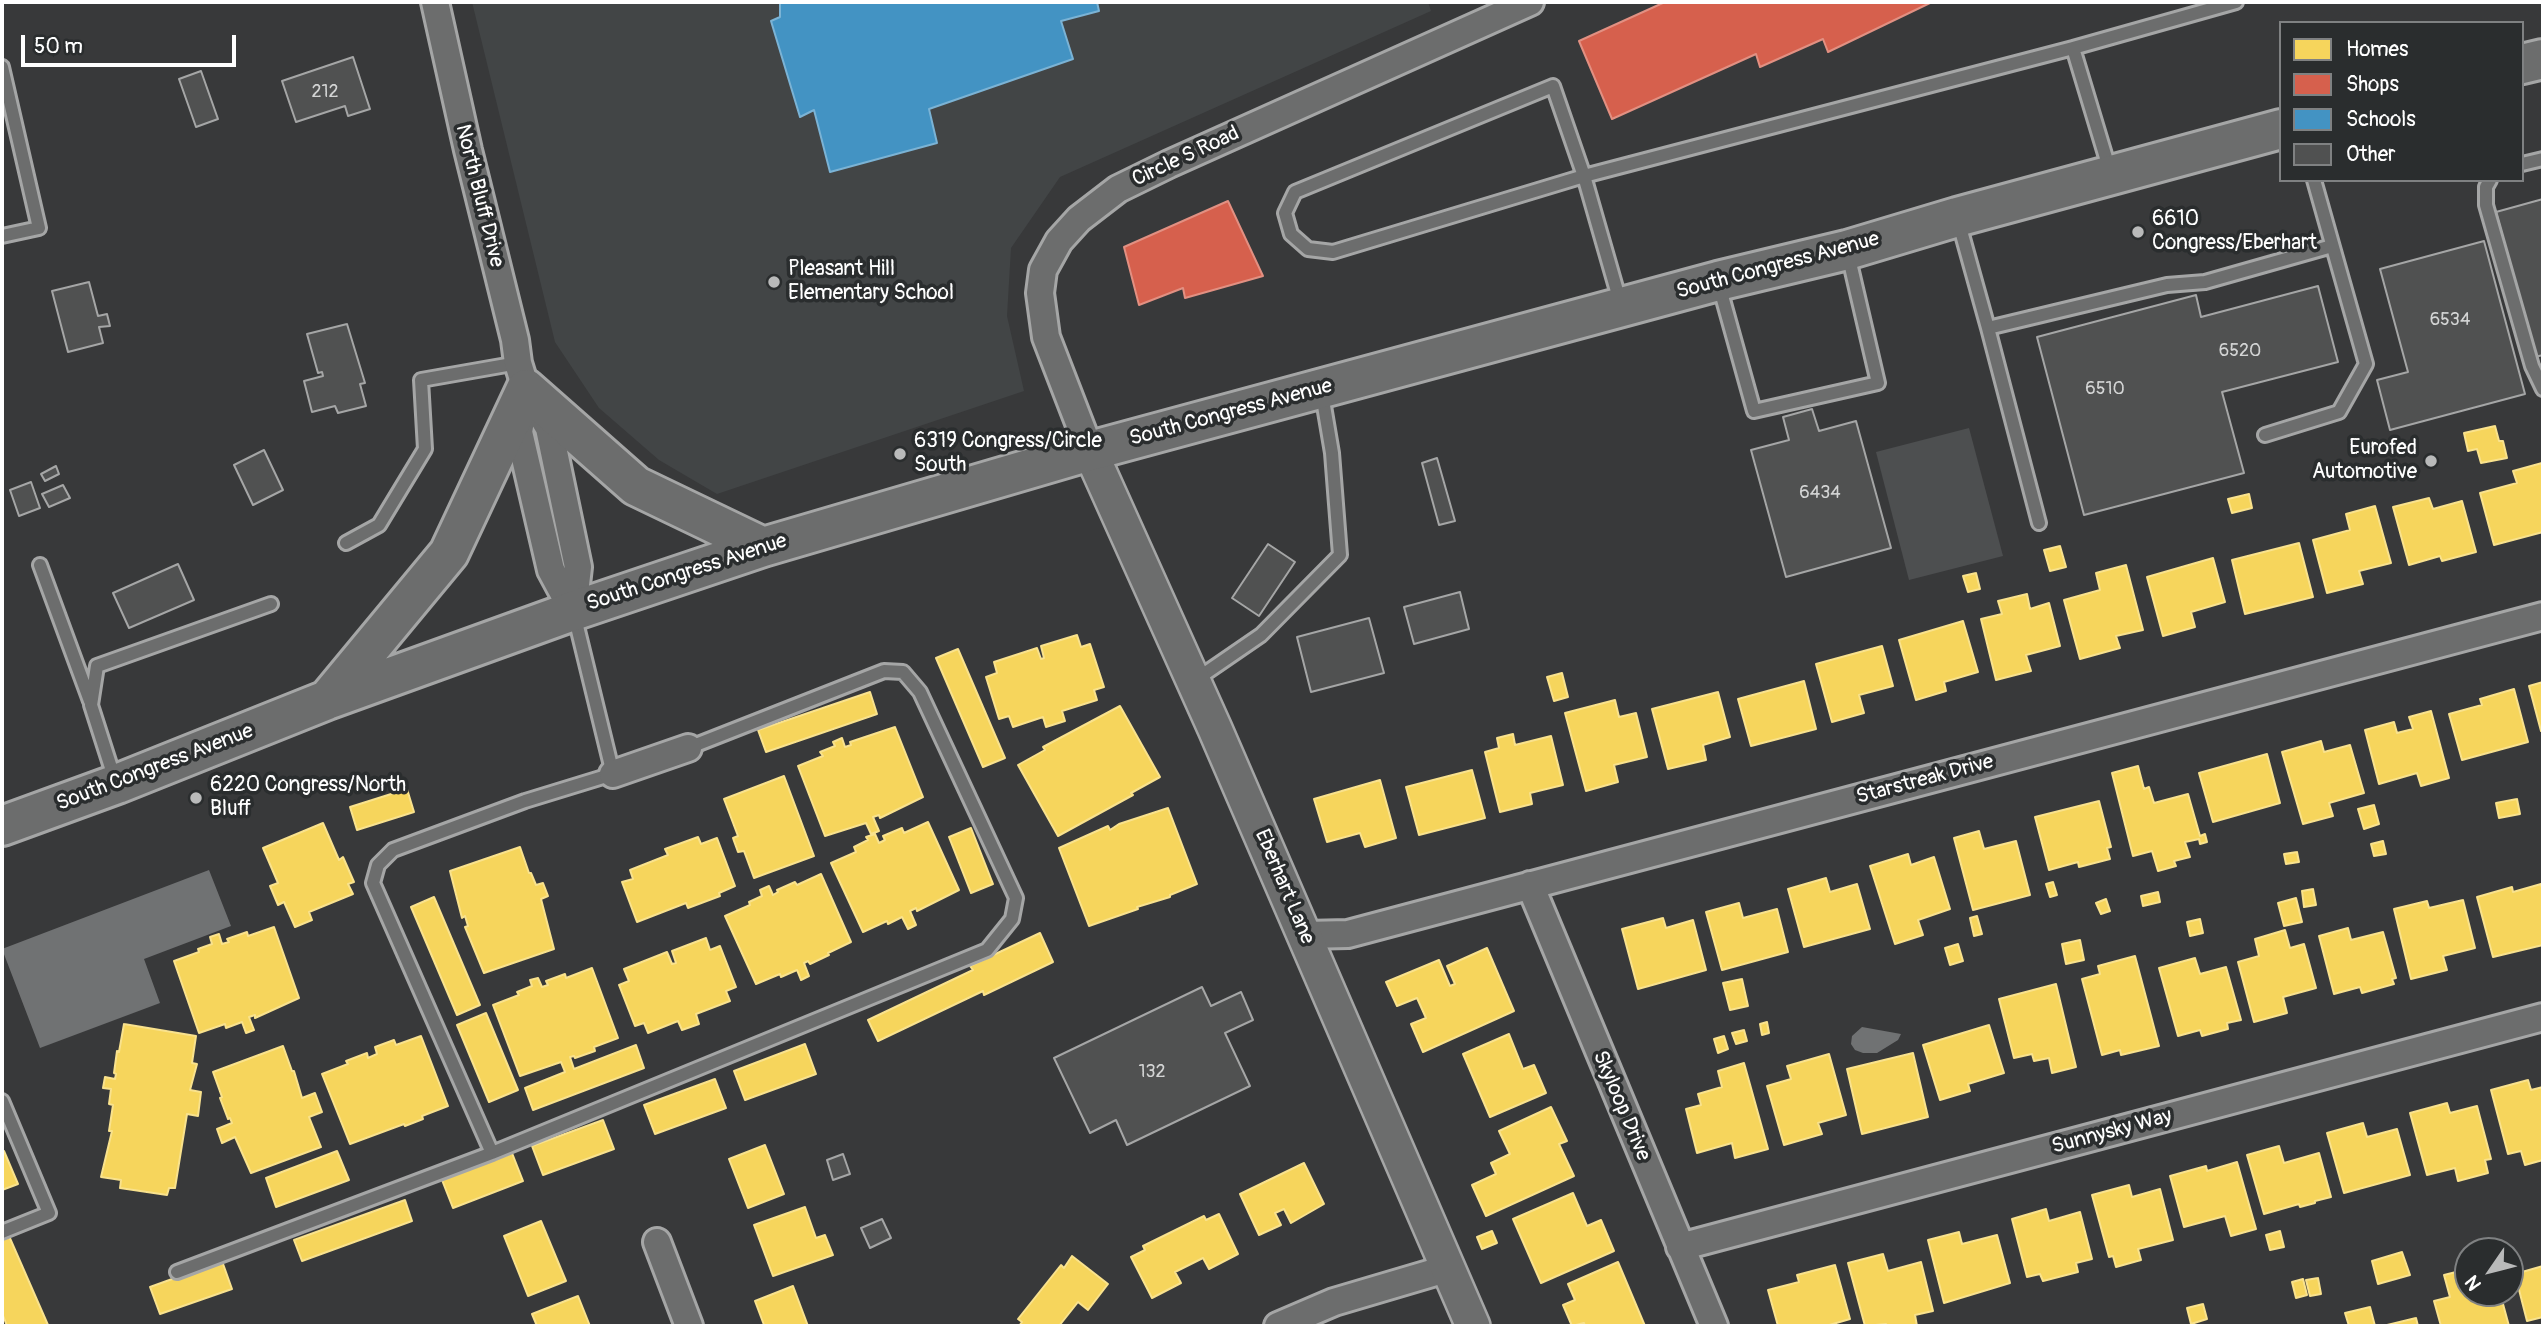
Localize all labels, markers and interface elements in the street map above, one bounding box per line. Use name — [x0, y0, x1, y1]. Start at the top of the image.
scale bar — [24, 21, 240, 65]
legend — [2279, 21, 2524, 182]
text: 50 m — [34, 33, 83, 60]
text: Homes — [2346, 36, 2408, 63]
text: Shops — [2346, 71, 2399, 98]
house number: 212 — [311, 81, 339, 103]
text: Schools — [2346, 106, 2416, 133]
street label: Circle S Road — [1129, 121, 1243, 193]
street label: North Bluff Drive — [449, 122, 509, 270]
text: Other — [2346, 141, 2396, 168]
place label: 6610 Congress/Eberhart — [2152, 207, 2317, 257]
marker: 6610 Congress/Eberhart — [2130, 224, 2146, 240]
street label: South Congress Avenue — [1674, 227, 1882, 305]
place label: Pleasant Hill Elementary School — [788, 257, 954, 307]
marker: Pleasant Hill Elementary School — [766, 274, 782, 290]
house number: 6534 — [2430, 309, 2470, 331]
house number: 6520 — [2219, 340, 2261, 362]
street label: South Congress Avenue — [1127, 374, 1335, 452]
house number: 6510 — [2085, 378, 2125, 400]
place label: 6319 Congress/Circle South — [914, 429, 1102, 479]
place label: Eurofed Automotive — [2312, 436, 2417, 486]
marker: 6319 Congress/Circle South — [892, 446, 908, 462]
marker: Eurofed Automotive — [2423, 453, 2439, 469]
house number: 6434 — [1799, 482, 1841, 504]
street label: South Congress Avenue — [584, 529, 790, 617]
street label: South Congress Avenue — [53, 719, 257, 817]
street label: Starstreak Drive — [1854, 750, 1996, 810]
place label: 6220 Congress/North Bluff — [210, 773, 406, 823]
marker: 6220 Congress/North Bluff — [188, 790, 204, 806]
street label: Eberhart Lane — [1248, 826, 1320, 948]
street label: Skyloop Drive — [1587, 1047, 1655, 1165]
house number: 132 — [1138, 1061, 1166, 1083]
street label: Sunnysky Way — [2049, 1104, 2175, 1160]
north arrow — [2454, 1237, 2524, 1307]
text: N — [2460, 1271, 2487, 1295]

